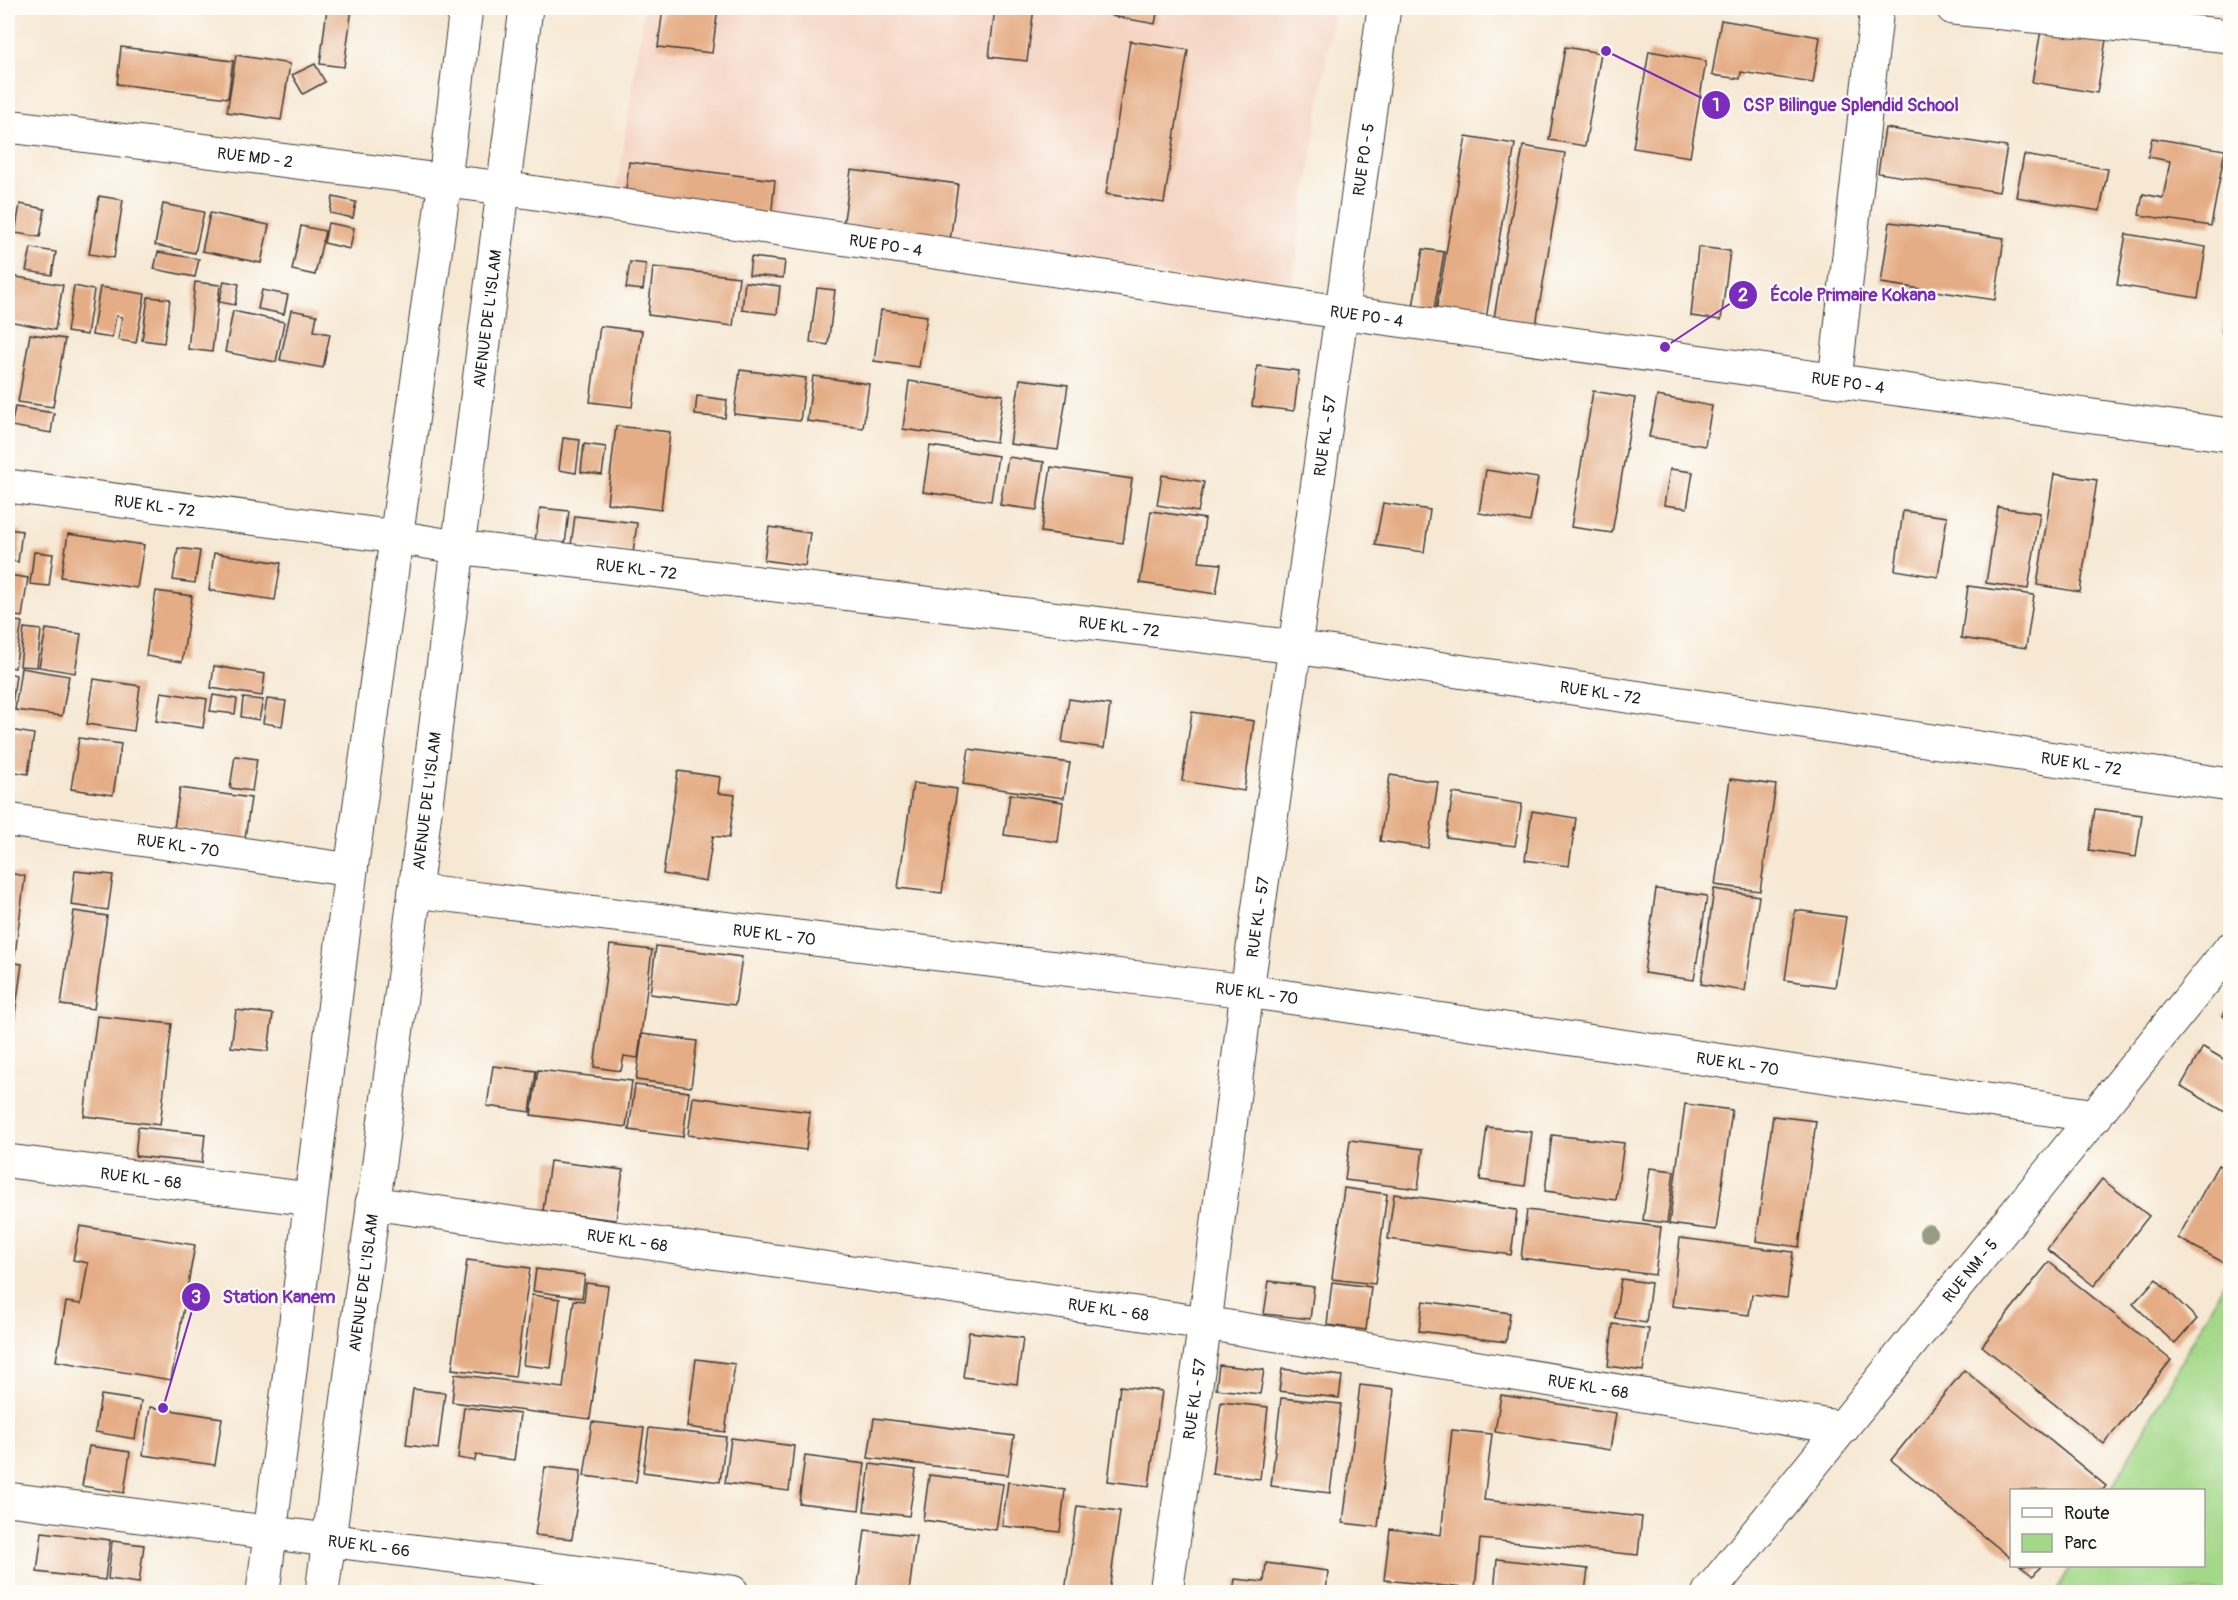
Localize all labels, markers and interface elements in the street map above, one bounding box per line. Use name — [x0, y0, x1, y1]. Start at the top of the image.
callout: CSP Bilingue Splendid School — [1701, 87, 1971, 123]
text: 1 — [1712, 94, 1720, 117]
text: CSP Bilingue Splendid School — [1743, 94, 1959, 117]
street label: RUE PO - 5 — [1349, 122, 1379, 197]
street label: RUE MD - 2 — [216, 143, 294, 173]
street label: RUE PO - 4 — [848, 230, 924, 261]
street label: AVENUE DE L'ISLAM — [469, 249, 507, 389]
callout: École Primaire Kokana — [1728, 277, 1948, 313]
text: 2 — [1738, 284, 1748, 307]
text: École Primaire Kokana — [1770, 284, 1936, 307]
street label: RUE PO - 4 — [1328, 302, 1404, 332]
street label: RUE PO - 4 — [1810, 368, 1886, 398]
street label: RUE KL - 57 — [1310, 394, 1341, 478]
street label: RUE KL - 72 — [113, 491, 196, 522]
street label: RUE KL - 72 — [595, 555, 678, 584]
street label: RUE KL - 72 — [1077, 612, 1161, 642]
street label: RUE KL - 72 — [1559, 677, 1642, 709]
street label: AVENUE DE L'ISLAM — [409, 731, 446, 871]
street label: RUE KL - 72 — [2039, 748, 2123, 780]
street label: RUE KL - 70 — [135, 830, 221, 862]
street label: RUE KL - 57 — [1243, 875, 1274, 959]
street label: RUE KL - 70 — [732, 920, 817, 950]
street label: RUE KL - 70 — [1214, 978, 1300, 1009]
street label: RUE KL - 70 — [1695, 1048, 1780, 1080]
street label: RUE KL - 68 — [99, 1164, 183, 1194]
street label: AVENUE DE L'ISLAM — [345, 1213, 383, 1353]
street label: RUE KL - 68 — [585, 1225, 669, 1256]
street label: RUE NM - 5 — [1939, 1235, 2002, 1307]
callout: Station Kanem — [181, 1279, 348, 1315]
text: 3 — [191, 1286, 201, 1309]
text: Station Kanem — [222, 1286, 336, 1309]
street label: RUE KL - 68 — [1066, 1294, 1150, 1326]
street label: RUE KL - 57 — [1179, 1357, 1211, 1441]
street label: RUE KL - 68 — [1546, 1371, 1630, 1404]
legend — [2010, 1489, 2205, 1567]
text: Route — [2064, 1502, 2109, 1525]
street label: RUE KL - 66 — [327, 1531, 411, 1562]
text: Parc — [2064, 1532, 2097, 1555]

